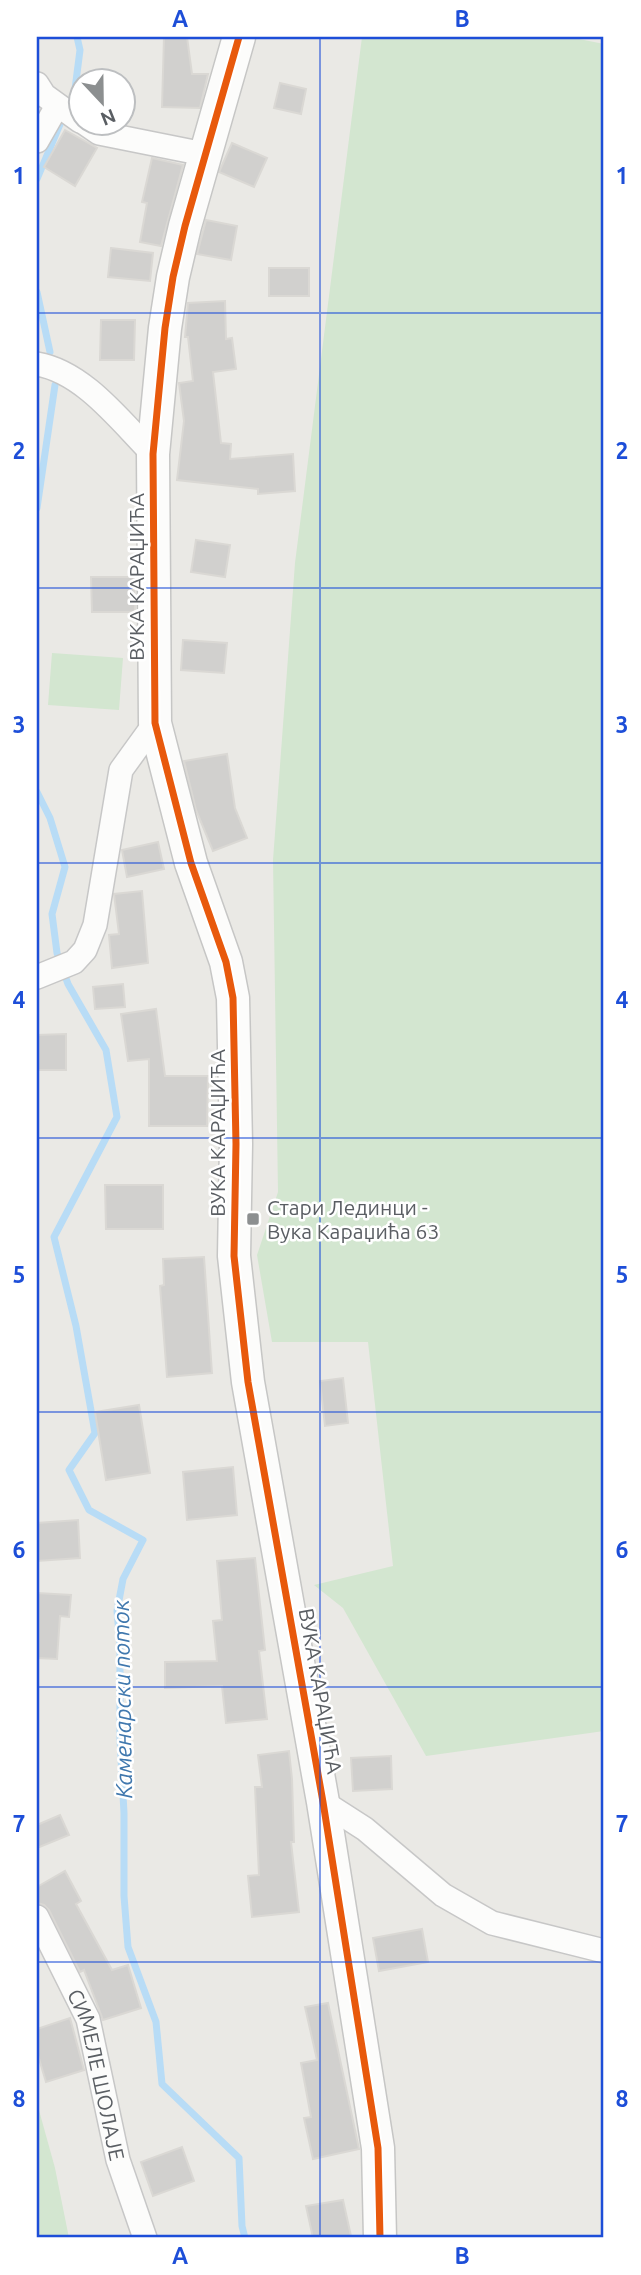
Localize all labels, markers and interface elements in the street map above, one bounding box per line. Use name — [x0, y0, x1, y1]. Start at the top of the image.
text: A — [172, 6, 188, 31]
text: B — [454, 6, 470, 31]
north arrow — [66, 66, 136, 136]
text: N — [98, 105, 119, 131]
text: 1 — [13, 163, 25, 188]
text: 1 — [616, 163, 628, 188]
text: 2 — [13, 438, 25, 463]
text: 2 — [616, 438, 628, 463]
street label: ВУКА КАРАЏИЋА — [124, 493, 148, 661]
text: 3 — [13, 712, 25, 737]
text: 3 — [616, 712, 628, 737]
text: 4 — [13, 987, 26, 1012]
text: 4 — [616, 987, 629, 1012]
street label: ВУКА КАРАЏИЋА — [205, 1049, 229, 1217]
place label: Стари Лединци - Вука Караџића 63 — [267, 1195, 439, 1243]
marker: Стари Лединци - Вука Караџића 63 — [245, 1211, 261, 1227]
text: 5 — [13, 1262, 25, 1287]
text: 5 — [616, 1262, 628, 1287]
text: 6 — [13, 1537, 26, 1562]
text: 6 — [616, 1537, 629, 1562]
water label: Каменарски поток — [108, 1599, 136, 1799]
street label: ВУКА КАРАЏИЋА — [295, 1606, 347, 1776]
text: 7 — [13, 1811, 25, 1836]
text: 7 — [616, 1811, 628, 1836]
street label: СИМЕЛЕ ШОЛАЈЕ — [63, 1985, 130, 2162]
text: 8 — [13, 2086, 25, 2111]
text: 8 — [616, 2086, 628, 2111]
text: A — [172, 2243, 188, 2268]
text: B — [454, 2243, 470, 2268]

